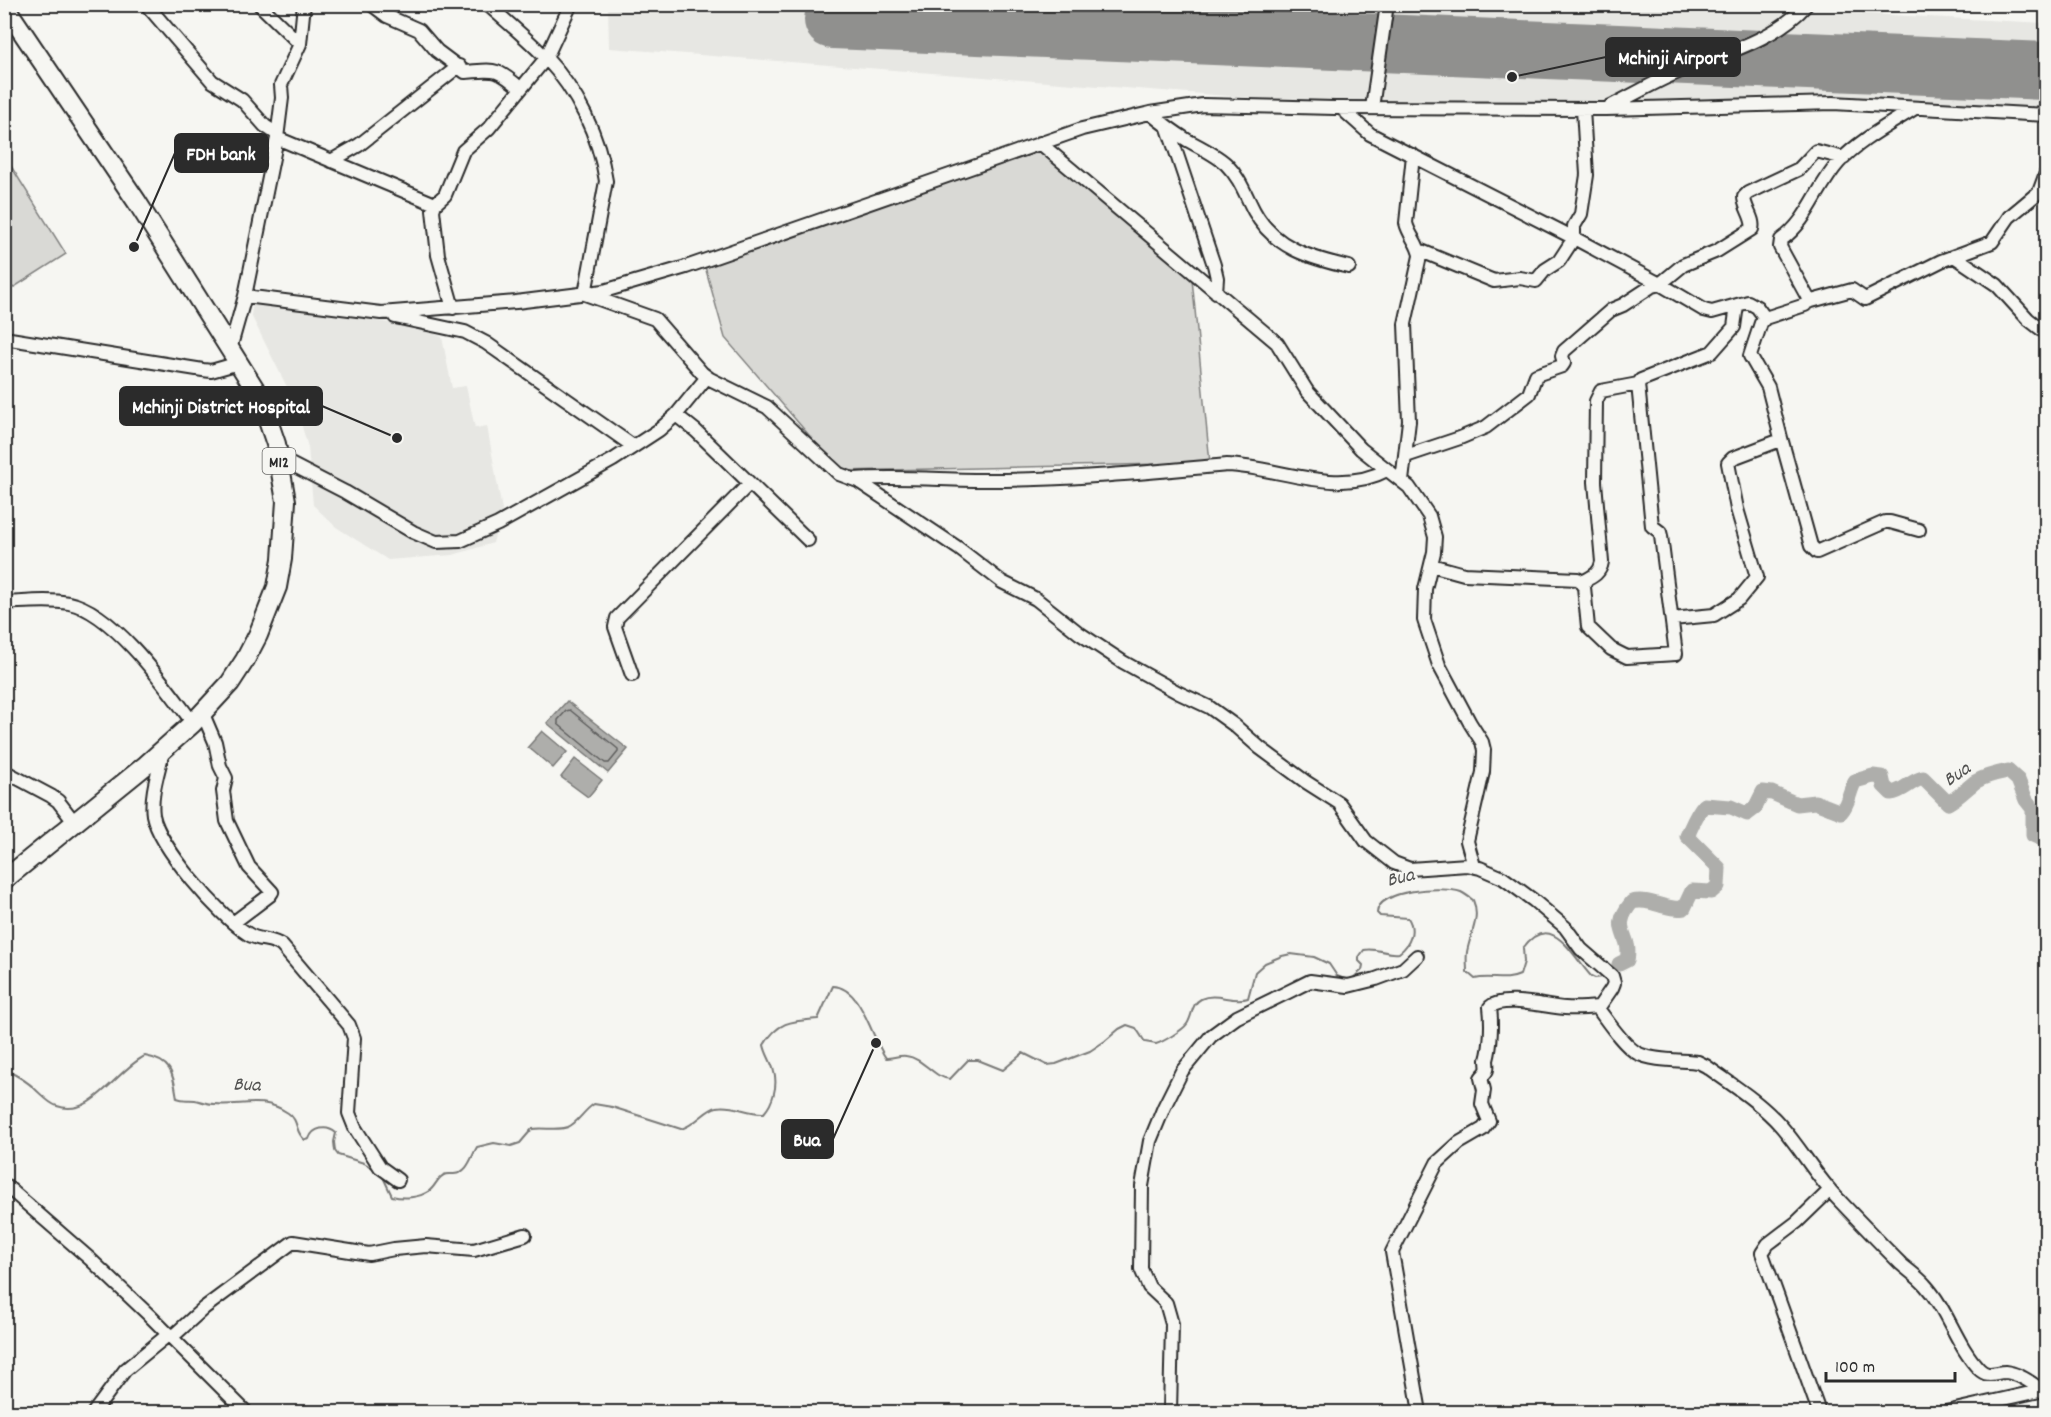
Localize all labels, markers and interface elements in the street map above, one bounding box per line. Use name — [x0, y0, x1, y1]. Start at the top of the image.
callout: Mchinji Airport — [1606, 38, 1740, 76]
text: Mchinji Airport — [1618, 46, 1729, 74]
callout: FDH bank — [175, 134, 268, 172]
text: FDH bank — [186, 142, 256, 170]
callout: Mchinji District Hospital — [120, 387, 322, 425]
text: Mchinji District Hospital — [132, 395, 310, 423]
road number: M12 — [262, 448, 296, 474]
water label: Bua — [1938, 755, 1978, 795]
water label: Bua — [1384, 862, 1419, 896]
water label: Bua — [233, 1072, 263, 1101]
callout: Bua — [782, 1120, 833, 1158]
text: Bua — [793, 1128, 821, 1156]
scale bar — [1826, 1345, 1955, 1383]
text: 100 m — [1835, 1356, 1875, 1381]

